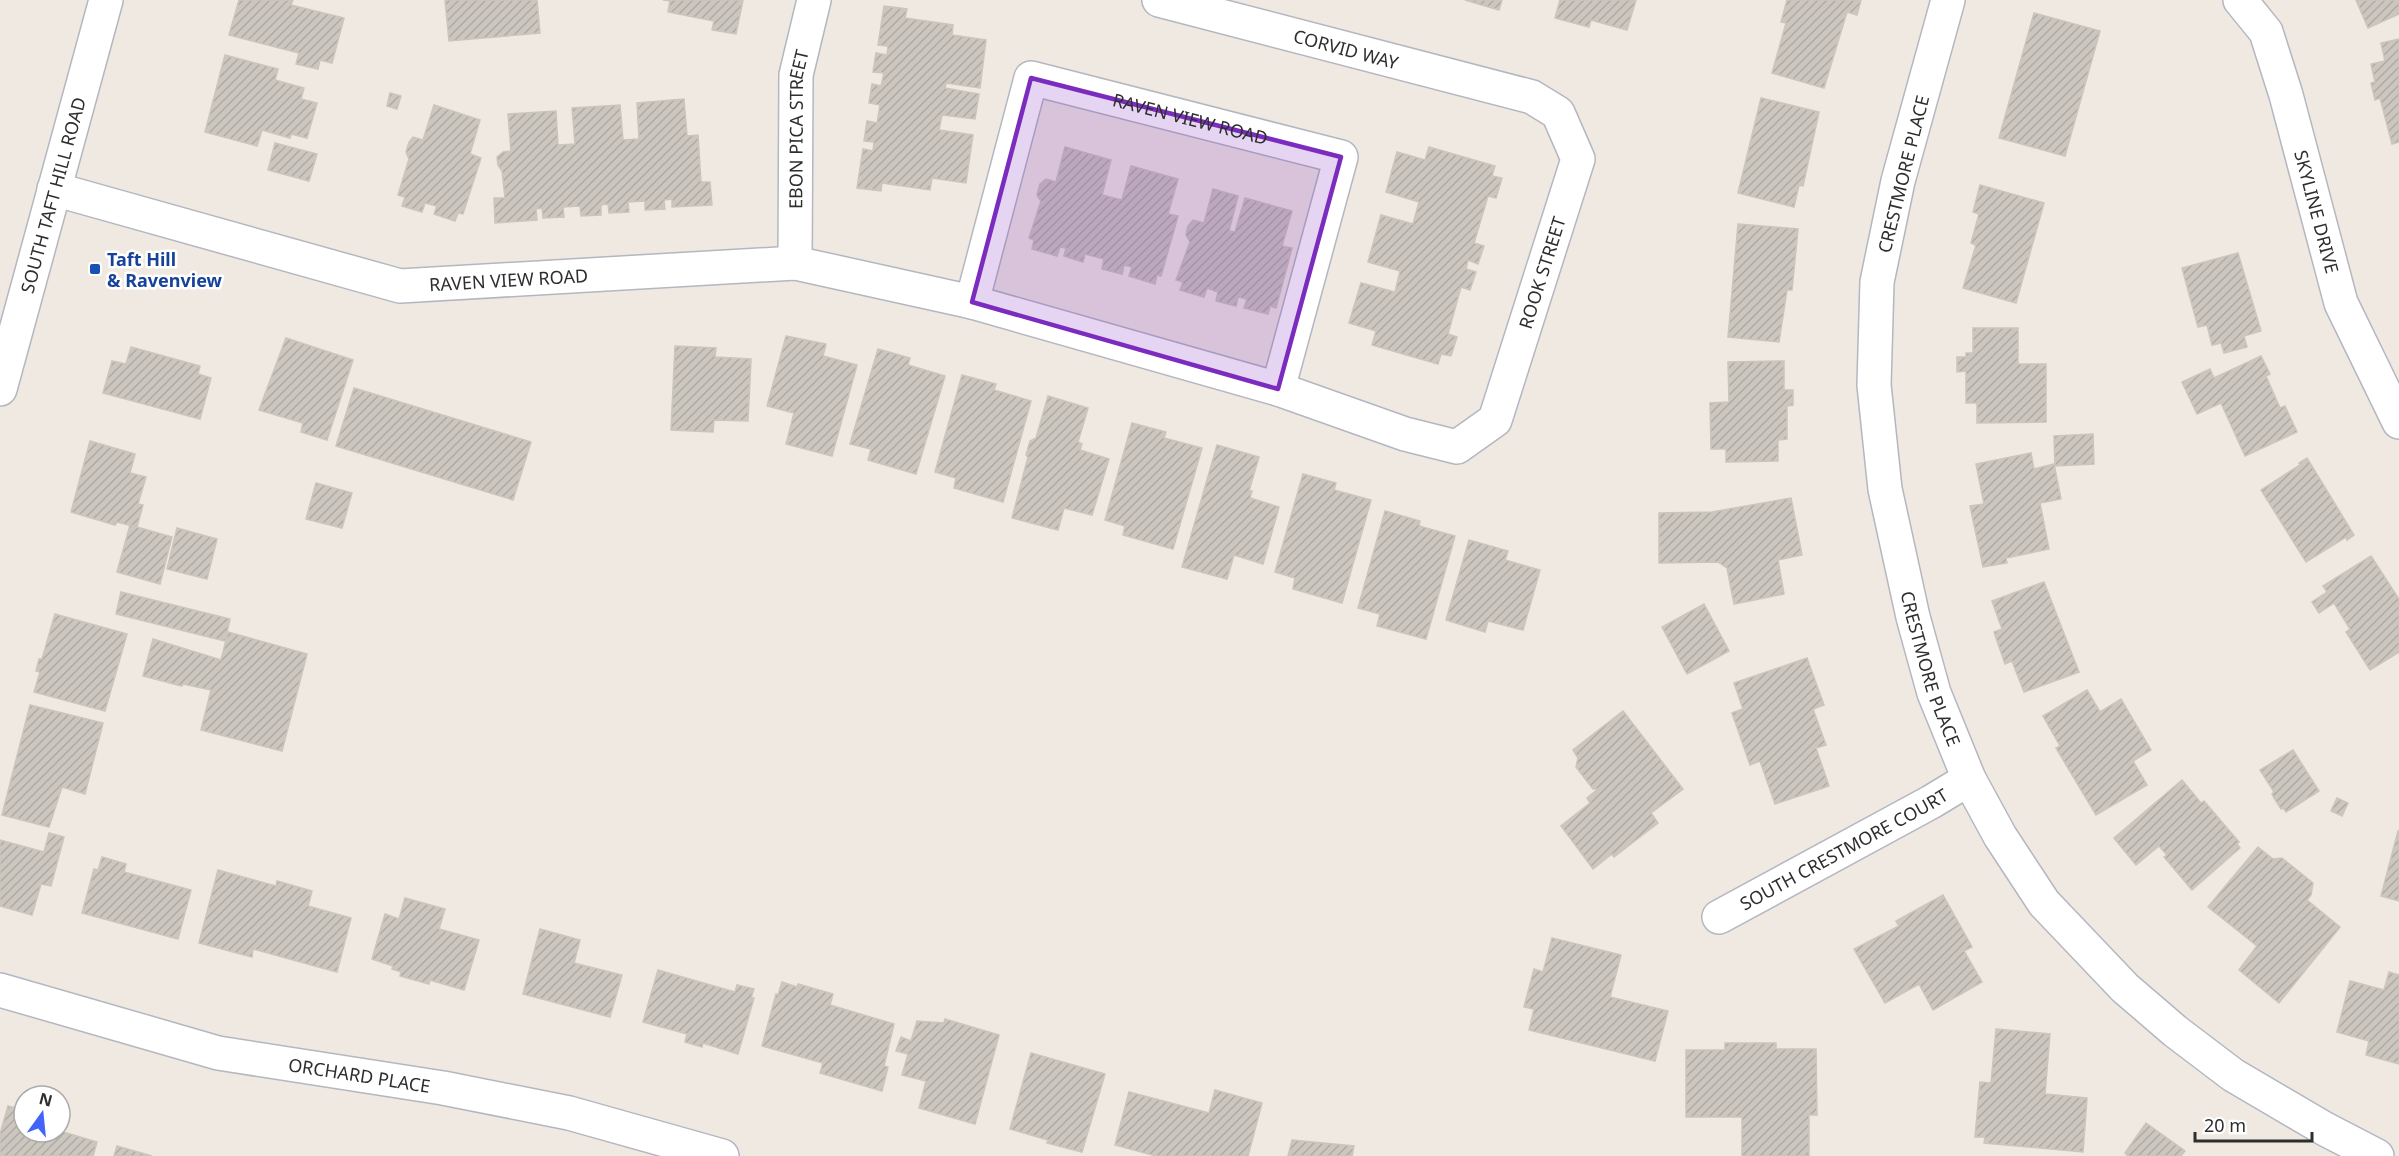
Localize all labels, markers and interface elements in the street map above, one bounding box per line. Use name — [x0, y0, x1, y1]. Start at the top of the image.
street label: CORVID WAY — [1291, 23, 1402, 75]
street label: EBON PICA STREET — [783, 47, 814, 209]
street label: RAVEN VIEW ROAD — [1110, 87, 1270, 150]
street label: CRESTMORE PLACE — [1872, 93, 1934, 255]
street label: SOUTH TAFT HILL ROAD — [15, 94, 91, 296]
street label: SKYLINE DRIVE — [2289, 147, 2345, 276]
street label: ROOK STREET — [1513, 214, 1571, 332]
place label: Taft Hill & Ravenview — [107, 247, 223, 292]
marker: Taft Hill & Ravenview — [88, 262, 102, 276]
street label: RAVEN VIEW ROAD — [428, 263, 589, 296]
street label: CRESTMORE PLACE — [1896, 589, 1966, 750]
street label: SOUTH CRESTMORE COURT — [1735, 783, 1952, 916]
street label: ORCHARD PLACE — [287, 1052, 432, 1098]
north arrow — [12, 1084, 72, 1144]
text: N — [37, 1087, 55, 1112]
scale bar — [2195, 1105, 2312, 1143]
text: 20 m — [2204, 1113, 2246, 1137]

